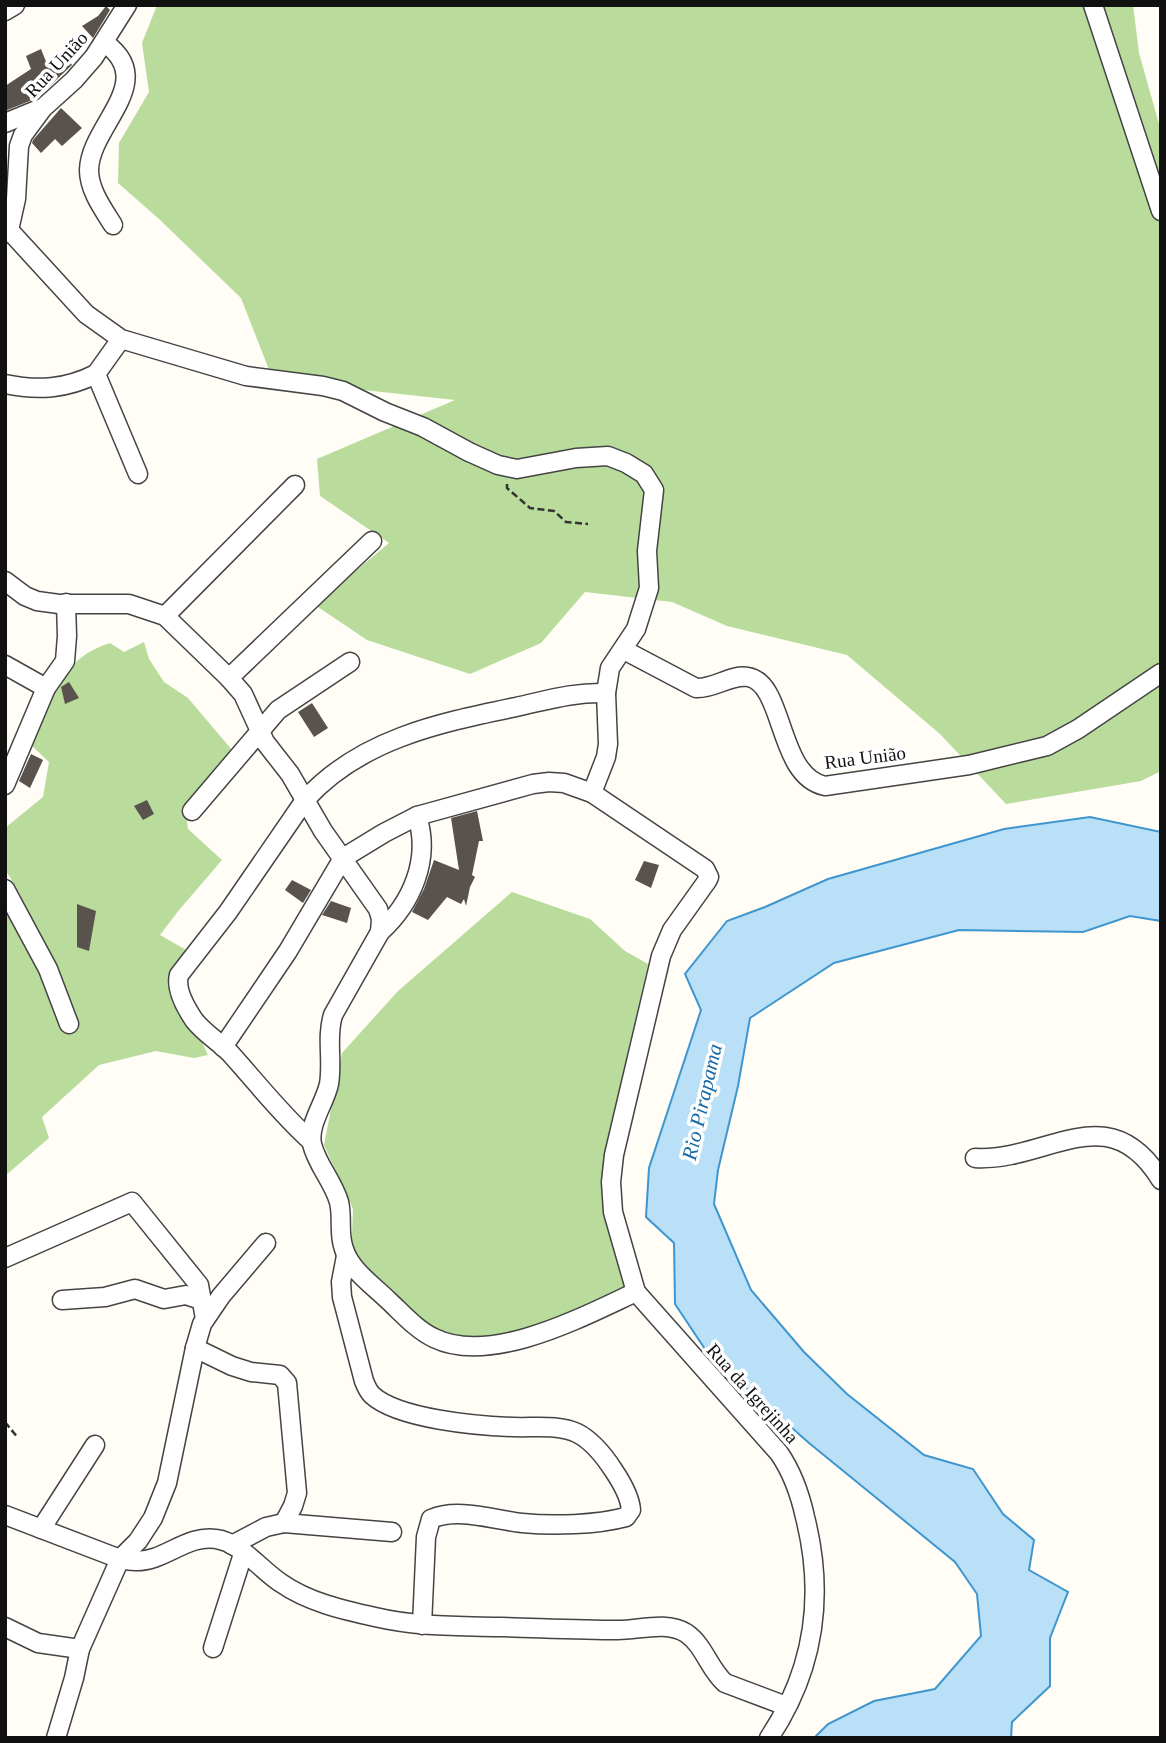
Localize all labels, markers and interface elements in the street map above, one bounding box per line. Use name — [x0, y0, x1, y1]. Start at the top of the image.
street label: Rua União — [21, 27, 92, 101]
street label: Rua União — [823, 742, 907, 773]
water label: Rio Pirapama — [677, 1042, 727, 1163]
street label: Rua da Igrejinha — [702, 1339, 803, 1448]

